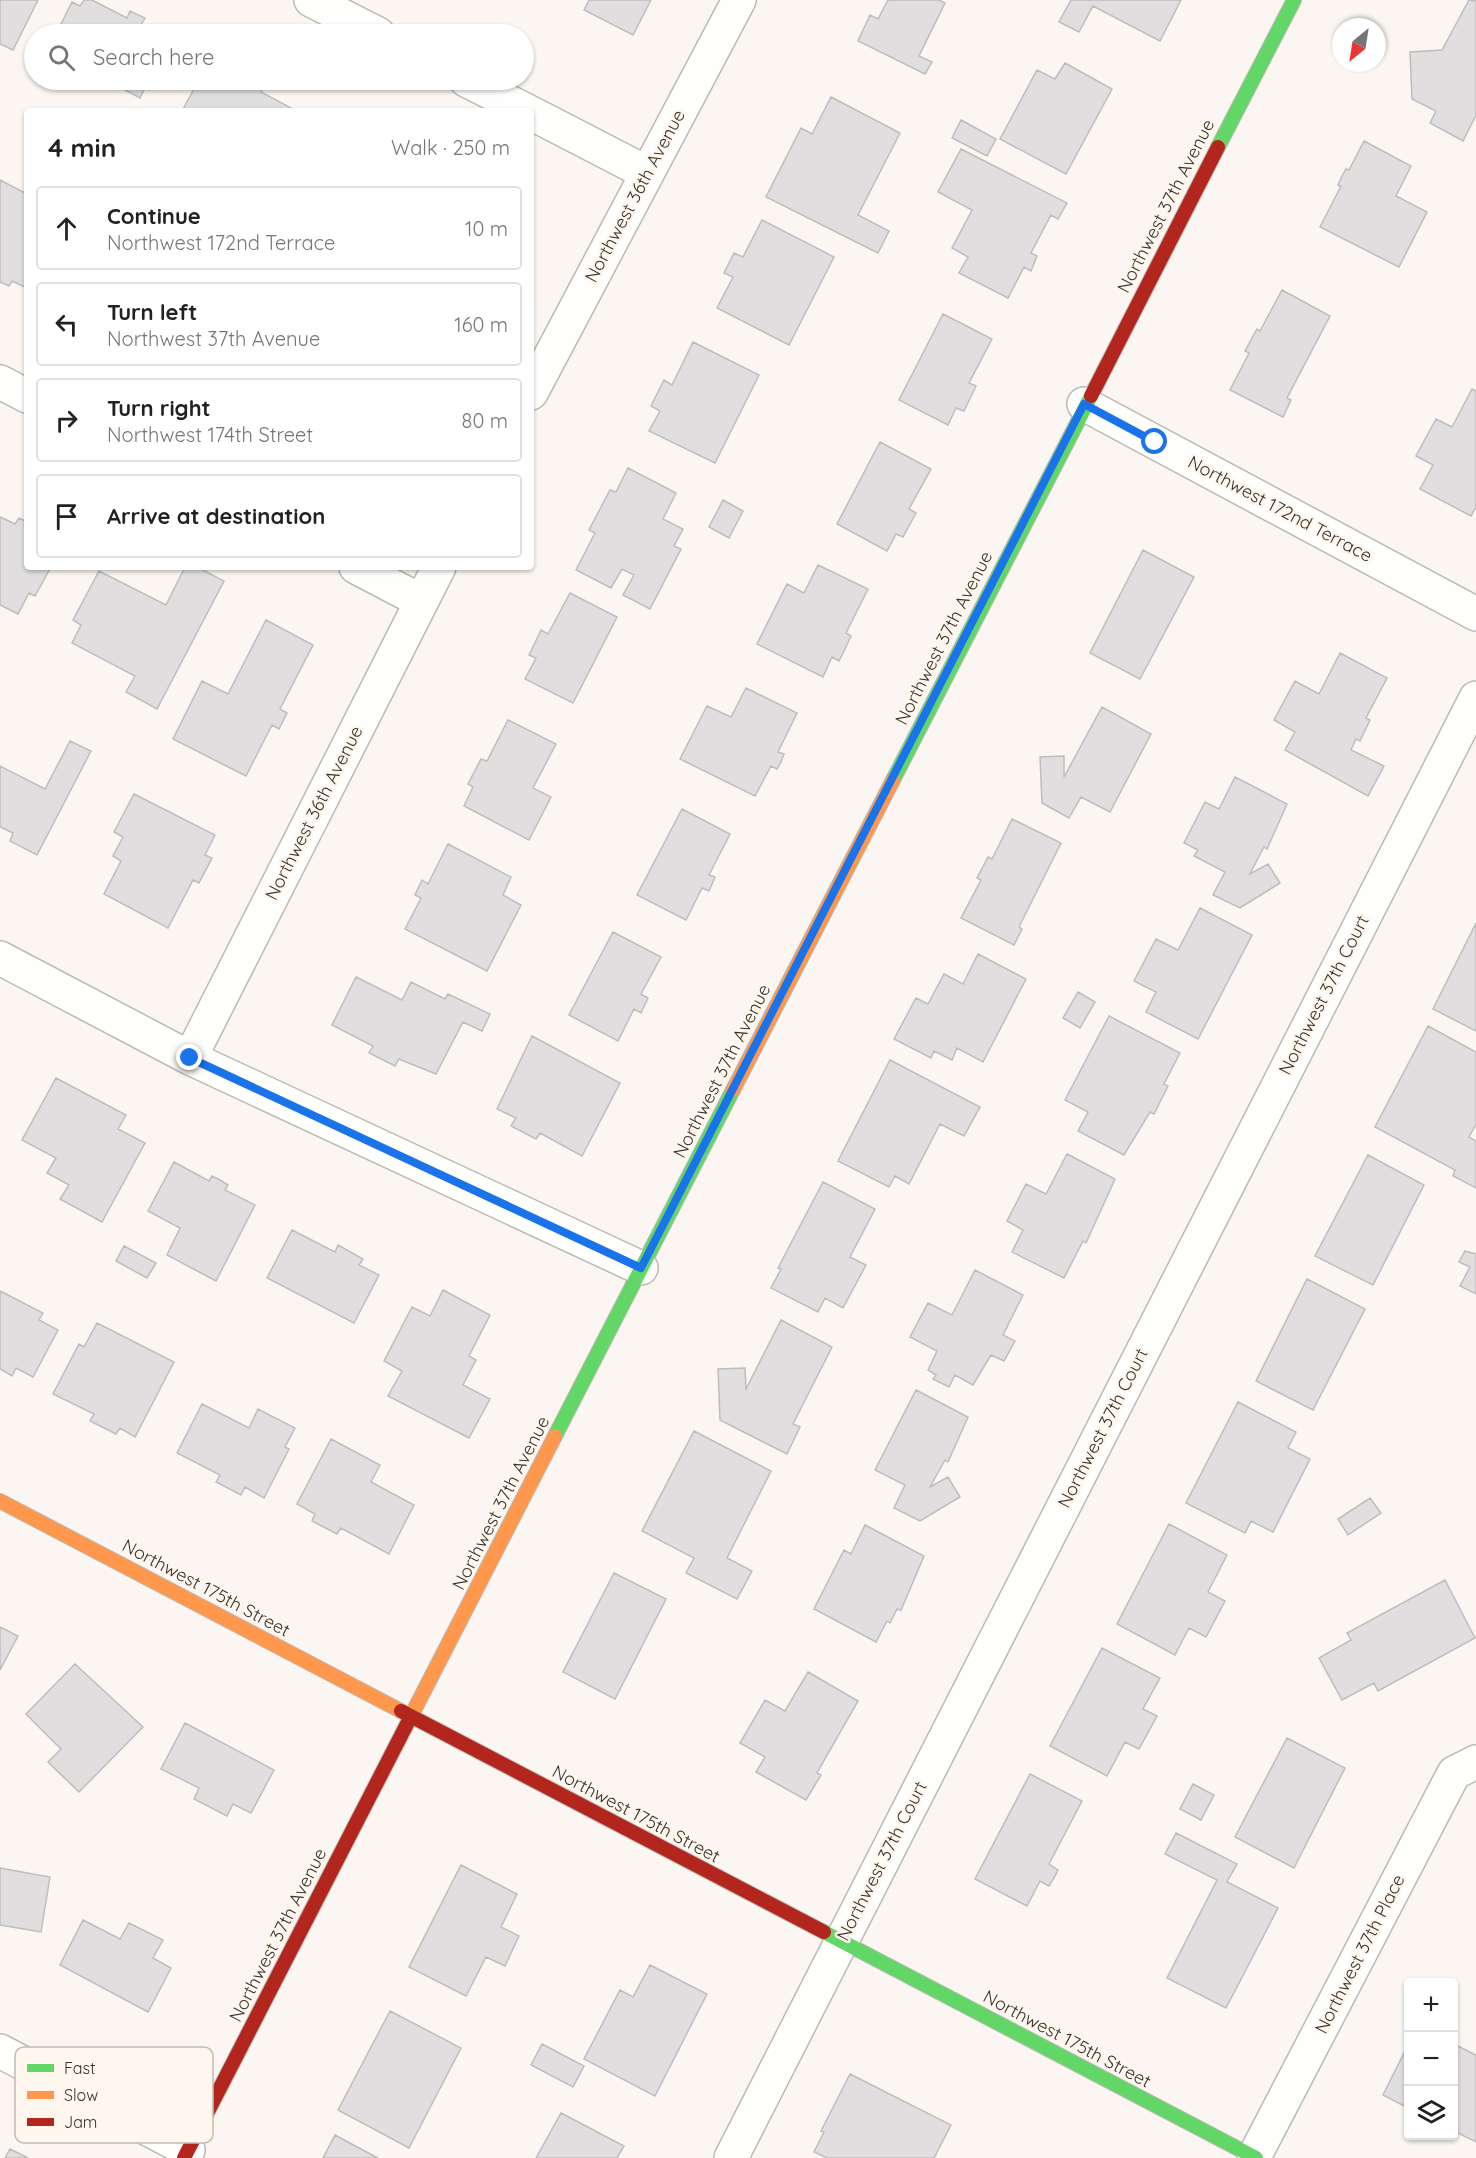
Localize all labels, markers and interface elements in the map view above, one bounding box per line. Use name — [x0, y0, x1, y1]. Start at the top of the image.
north arrow — [1332, 18, 1386, 72]
search box — [24, 24, 534, 90]
icon: search — [45, 41, 78, 74]
text: Search here — [93, 43, 214, 71]
street label: Northwest 36th Avenue — [579, 105, 690, 286]
street label: Northwest 37th Avenue — [1112, 115, 1219, 296]
text: 4 min — [48, 131, 116, 164]
text: Walk · 250 m — [391, 135, 510, 160]
text: Continue — [107, 202, 201, 230]
icon: ahead — [50, 212, 83, 245]
text: 10 m — [465, 216, 508, 241]
text: Northwest 172nd Terrace — [107, 230, 335, 255]
text: Turn left — [107, 298, 197, 326]
icon: left — [50, 308, 83, 341]
text: 160 m — [454, 312, 508, 337]
text: Northwest 37th Avenue — [107, 326, 320, 351]
text: Turn right — [107, 394, 211, 422]
icon: right — [50, 404, 83, 437]
text: 80 m — [462, 408, 508, 433]
text: Northwest 174th Street — [107, 422, 313, 447]
route start — [1141, 428, 1167, 454]
street label: Northwest 172nd Terrace — [1184, 450, 1376, 567]
icon: arrive — [50, 500, 83, 533]
text: Arrive at destination — [107, 502, 325, 530]
street label: Northwest 37th Avenue — [890, 547, 997, 728]
street label: Northwest 36th Avenue — [260, 722, 367, 904]
street label: Northwest 37th Court — [1273, 911, 1374, 1078]
street label: Northwest 37th Avenue — [668, 980, 775, 1161]
route end — [176, 1044, 202, 1070]
street label: Northwest 37th Court — [1052, 1344, 1153, 1511]
street label: Northwest 37th Avenue — [447, 1412, 554, 1593]
street label: Northwest 175th Street — [118, 1534, 294, 1642]
street label: Northwest 175th Street — [548, 1760, 724, 1868]
street label: Northwest 37th Court — [831, 1777, 932, 1944]
street label: Northwest 37th Avenue — [224, 1844, 331, 2025]
street label: Northwest 37th Place — [1309, 1870, 1410, 2037]
map controls — [1404, 1978, 1458, 2140]
button: + — [1404, 1978, 1458, 2032]
street label: Northwest 175th Street — [979, 1985, 1155, 2093]
button: − — [1404, 2032, 1458, 2086]
legend — [15, 2047, 213, 2143]
text: Fast — [64, 2058, 95, 2078]
text: Slow — [64, 2085, 98, 2105]
button: layers — [1404, 2086, 1458, 2140]
text: Jam — [64, 2112, 97, 2132]

